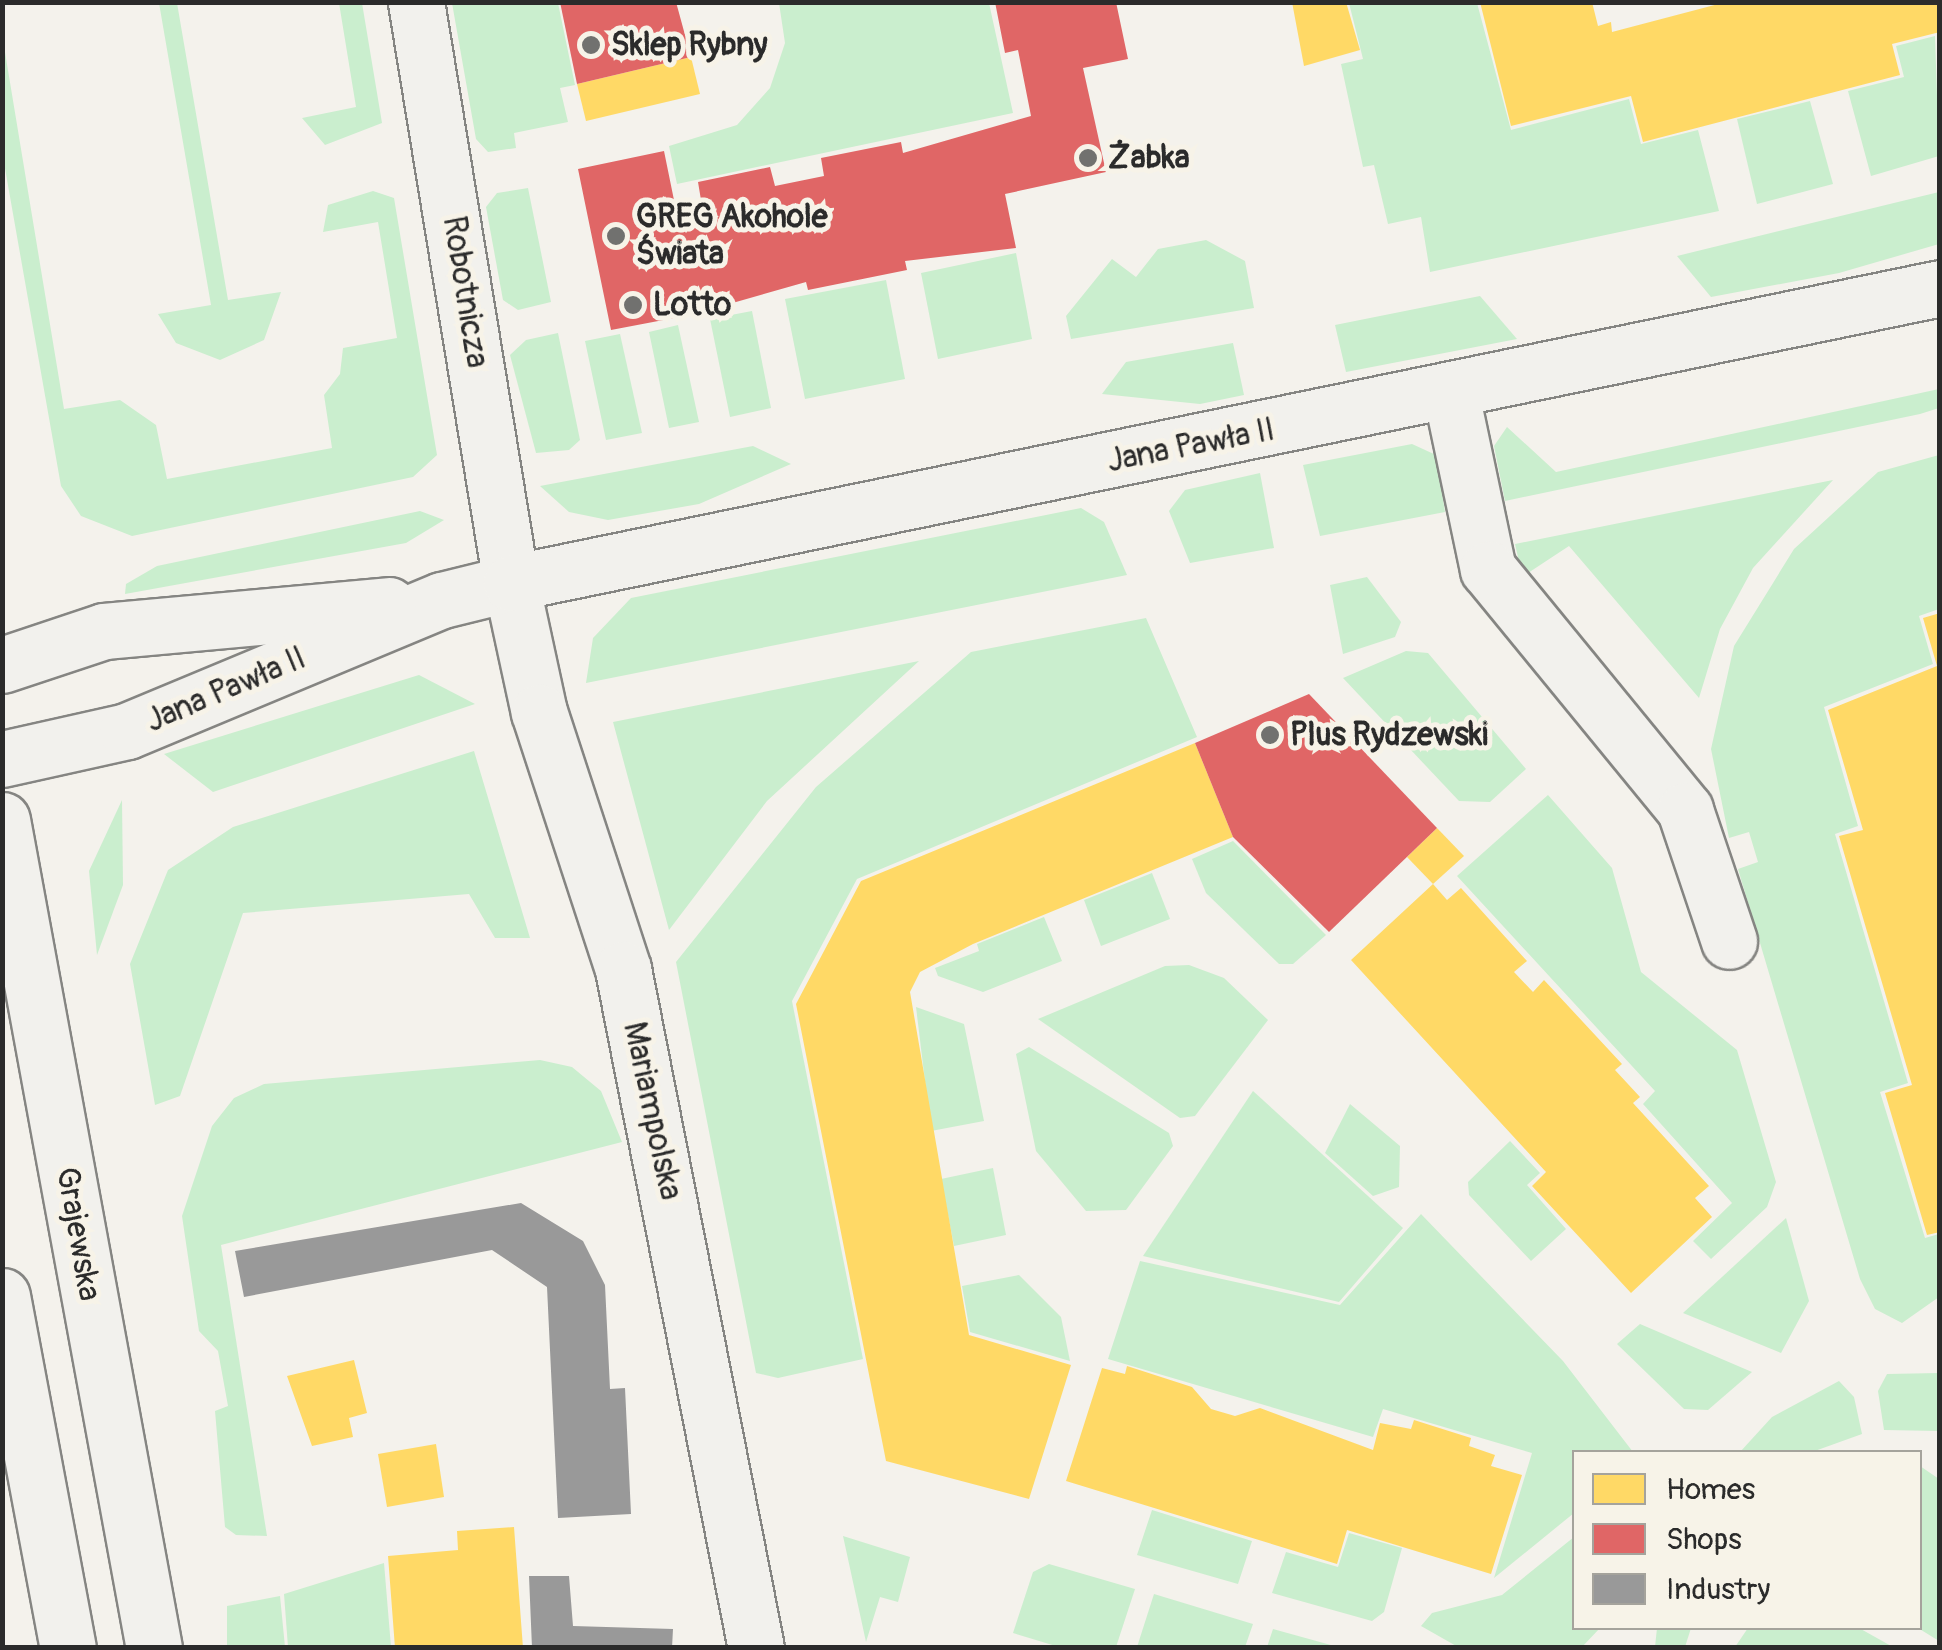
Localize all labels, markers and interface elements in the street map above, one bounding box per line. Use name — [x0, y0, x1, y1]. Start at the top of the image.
place label: Sklep Rybny — [611, 26, 767, 64]
marker: Sklep Rybny — [580, 34, 602, 56]
place label: Żabka — [1108, 139, 1190, 177]
marker: Żabka — [1077, 147, 1099, 169]
place label: GREG Akohole Świata — [636, 199, 827, 274]
street label: Robotnicza — [434, 213, 496, 371]
marker: GREG Akohole Świata — [605, 225, 627, 247]
place label: Lotto — [653, 286, 731, 324]
marker: Lotto — [622, 294, 644, 316]
street label: Jana Pawła II — [1104, 411, 1278, 481]
street label: Jana Pawła II — [140, 639, 312, 741]
place label: Plus Rydzewski — [1290, 716, 1488, 754]
marker: Plus Rydzewski — [1259, 724, 1281, 746]
street label: Mariampolska — [614, 1019, 690, 1203]
street label: Grajewska — [47, 1164, 109, 1304]
legend — [1572, 1450, 1922, 1630]
text: Homes — [1666, 1471, 1755, 1508]
text: Shops — [1666, 1521, 1742, 1558]
text: Industry — [1666, 1571, 1770, 1608]

